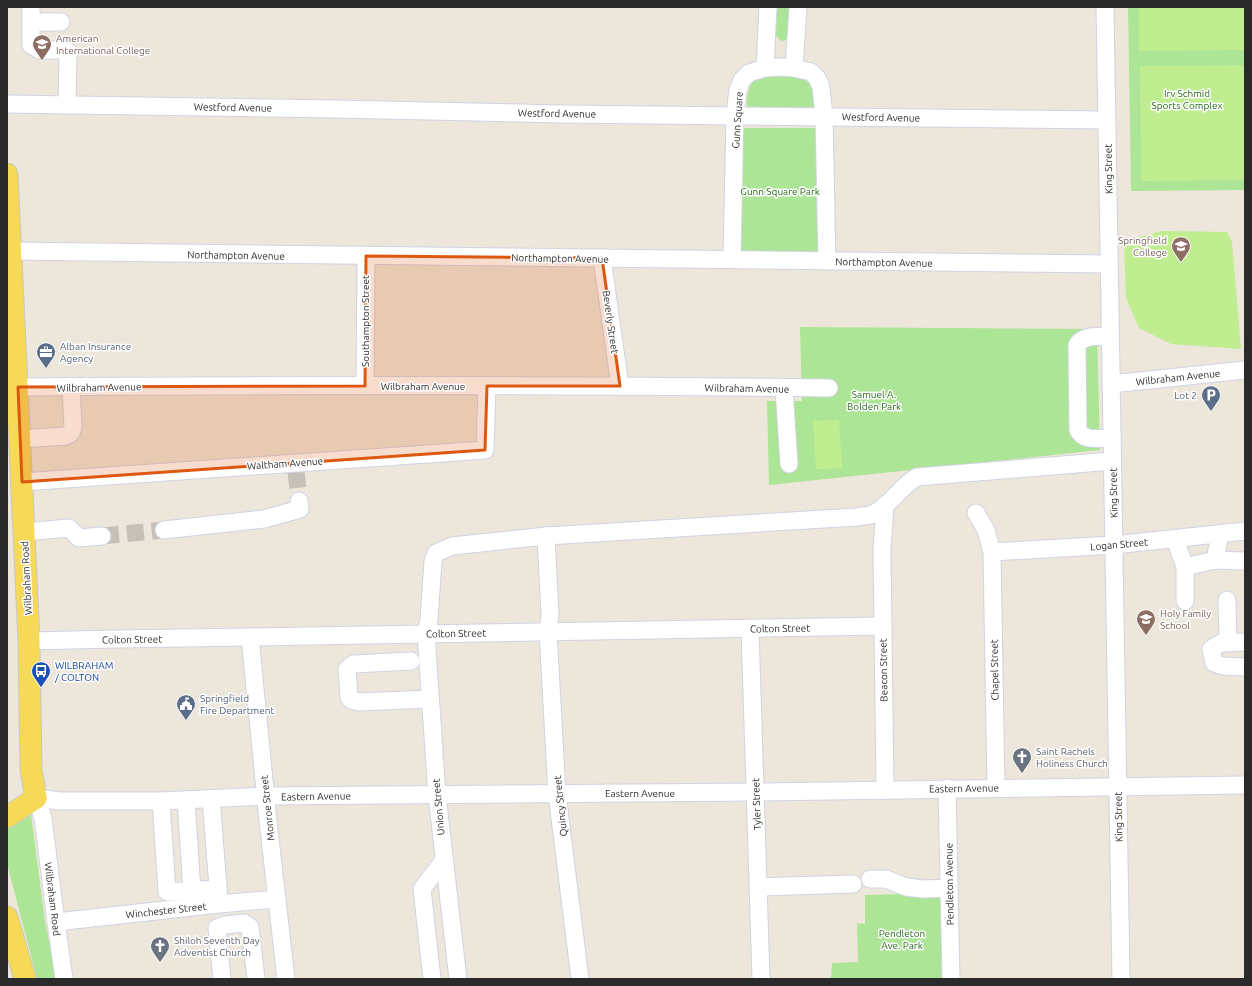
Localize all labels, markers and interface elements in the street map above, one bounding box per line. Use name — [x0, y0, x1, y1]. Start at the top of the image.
school or university icon: American International College — [31, 33, 53, 61]
place label: American International College — [56, 33, 150, 56]
park label: Irv Schmid Sports Complex — [1152, 88, 1222, 111]
street label: Gunn Square — [730, 91, 745, 149]
street label: Westford Avenue — [194, 101, 272, 114]
street label: Westford Avenue — [518, 107, 596, 120]
street label: Westford Avenue — [842, 111, 920, 124]
street label: King Street — [1103, 144, 1114, 194]
park label: Gunn Square Park — [740, 186, 820, 197]
place label: Springfield College — [1118, 235, 1167, 258]
school or university icon: Springfield College — [1170, 235, 1192, 263]
street label: Northampton Avenue — [187, 249, 285, 262]
street label: Northampton Avenue — [511, 252, 609, 265]
street label: Northampton Avenue — [835, 256, 933, 269]
street label: Southampton Street — [360, 275, 371, 367]
street label: Beverly Street — [601, 290, 620, 354]
office icon: Alban Insurance Agency — [35, 341, 57, 369]
place label: Alban Insurance Agency — [60, 341, 131, 364]
street label: Wilbraham Avenue — [1135, 368, 1221, 387]
street label: Wilbraham Avenue — [57, 381, 141, 394]
street label: Wilbraham Avenue — [381, 381, 465, 392]
street label: Wilbraham Avenue — [705, 382, 789, 395]
parking icon: Lot 2 — [1200, 384, 1222, 412]
park label: Samuel A. Bolden Park — [847, 389, 901, 412]
place label: Lot 2 — [1174, 390, 1197, 401]
street label: Waltham Avenue — [247, 455, 323, 472]
street label: King Street — [1108, 468, 1119, 518]
street label: Logan Street — [1090, 536, 1148, 552]
street label: Wilbraham Road — [19, 541, 34, 615]
school or university icon: Holy Family School — [1135, 608, 1157, 636]
place label: Holy Family School — [1160, 608, 1211, 631]
street label: Colton Street — [750, 622, 810, 635]
street label: Colton Street — [426, 627, 486, 640]
street label: Colton Street — [102, 633, 162, 646]
street label: Beacon Street — [877, 638, 890, 702]
street label: Chapel Street — [988, 639, 1001, 701]
bus stop icon: WILBRAHAM / COLTON — [30, 660, 52, 688]
place label: WILBRAHAM / COLTON — [54, 660, 113, 683]
public building icon: Springfield Fire Department — [175, 693, 197, 721]
place label: Springfield Fire Department — [200, 693, 274, 716]
church icon: Saint Rachels Holiness Church — [1011, 746, 1033, 774]
place label: Saint Rachels Holiness Church — [1036, 746, 1108, 769]
street label: Monroe Street — [259, 775, 276, 841]
street label: Quincy Street — [552, 775, 569, 837]
street label: Union Street — [431, 778, 446, 836]
street label: Tyler Street — [750, 778, 763, 830]
street label: Eastern Avenue — [929, 782, 999, 795]
street label: Eastern Avenue — [605, 788, 675, 799]
street label: Eastern Avenue — [281, 790, 351, 803]
street label: King Street — [1113, 792, 1124, 842]
street label: Pendleton Avenue — [943, 843, 956, 925]
street label: Wilbraham Road — [43, 862, 62, 937]
street label: Winchester Street — [125, 901, 207, 920]
park label: Pendleton Ave. Park — [879, 928, 925, 951]
church icon: Shiloh Seventh Day Adventist Church — [149, 935, 171, 963]
place label: Shiloh Seventh Day Adventist Church — [174, 935, 260, 958]

